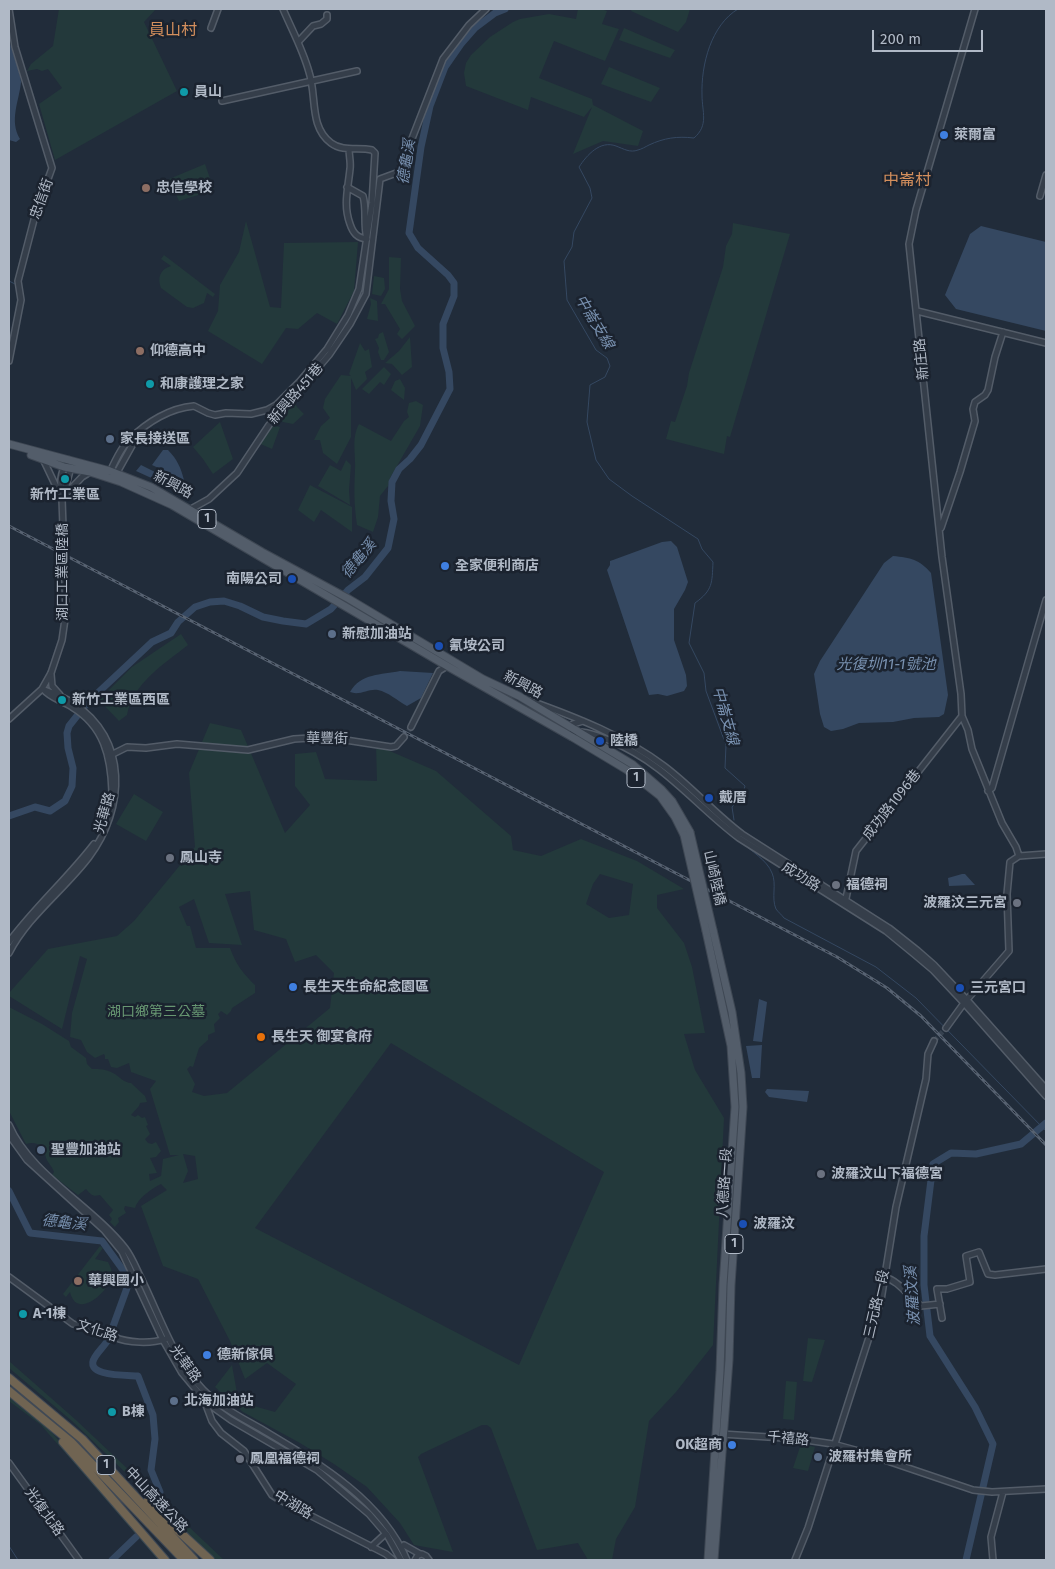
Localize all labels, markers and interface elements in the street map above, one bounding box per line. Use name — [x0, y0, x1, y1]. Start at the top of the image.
scale bar — [875, 20, 986, 52]
district label: 員山村 — [149, 21, 197, 41]
text: 200 m — [880, 30, 921, 48]
place label: 員山 — [194, 84, 222, 100]
marker: 員山 — [178, 86, 190, 98]
place label: 萊爾富 — [954, 127, 996, 143]
marker: 萊爾富 — [938, 129, 950, 141]
water label: 德龜溪 — [395, 138, 419, 186]
district label: 中崙村 — [883, 171, 931, 191]
street label: 忠信街 — [27, 176, 57, 222]
place label: 忠信學校 — [156, 180, 212, 196]
marker: 忠信學校 — [140, 182, 152, 194]
water label: 中崙支線 — [571, 292, 617, 352]
street label: 新庄路 — [911, 337, 933, 381]
place label: 仰德高中 — [150, 343, 206, 359]
marker: 仰德高中 — [134, 345, 146, 357]
street label: 新興路451巷 — [265, 360, 327, 428]
place label: 和康護理之家 — [160, 376, 244, 392]
marker: 和康護理之家 — [144, 378, 156, 390]
place label: 家長接送區 — [120, 431, 190, 447]
marker: 家長接送區 — [104, 433, 116, 445]
street label: 新興路 — [151, 468, 195, 502]
marker: 新竹工業區 — [59, 473, 71, 485]
place label: 新竹工業區 — [30, 487, 100, 503]
road number: 1 — [198, 509, 216, 528]
street label: 湖口工業區陸橋 — [55, 523, 71, 621]
water label: 德龜溪 — [338, 536, 380, 582]
place label: 全家便利商店 — [455, 558, 539, 574]
marker: 全家便利商店 — [439, 560, 451, 572]
place label: 南陽公司 — [226, 571, 282, 587]
marker: 南陽公司 — [286, 573, 298, 585]
place label: 新慰加油站 — [342, 626, 412, 642]
marker: 新慰加油站 — [326, 628, 338, 640]
place label: 氰垵公司 — [449, 638, 505, 654]
marker: 氰垵公司 — [433, 640, 445, 652]
water label: 光復圳11-1號池 — [837, 656, 935, 674]
street label: 新興路 — [501, 668, 545, 702]
water label: 中崙支線 — [708, 685, 742, 747]
place label: 新竹工業區西區 — [72, 692, 170, 708]
marker: 新竹工業區西區 — [56, 694, 68, 706]
street label: 華豐街 — [306, 730, 348, 748]
place label: 陸橋 — [610, 733, 638, 749]
marker: 陸橋 — [594, 735, 606, 747]
street label: 成功路1096巷 — [859, 767, 925, 843]
road number: 1 — [627, 768, 645, 788]
street label: 光華路 — [91, 790, 119, 836]
place label: 戴厝 — [719, 790, 747, 806]
marker: 戴厝 — [703, 792, 715, 804]
street label: 山崎陸橋 — [700, 849, 728, 907]
place label: 鳳山寺 — [180, 850, 222, 866]
marker: 鳳山寺 — [164, 852, 176, 864]
street label: 成功路 — [779, 859, 823, 895]
place label: 福德祠 — [846, 877, 888, 893]
marker: 福德祠 — [830, 879, 842, 891]
place label: 波羅汶三元宮 — [923, 895, 1007, 911]
marker: 波羅汶三元宮 — [1011, 897, 1023, 909]
place label: 長生天生命紀念園區 — [303, 979, 429, 995]
place label: 三元宮口 — [970, 980, 1026, 996]
marker: 長生天生命紀念園區 — [287, 981, 299, 993]
marker: 三元宮口 — [954, 982, 966, 994]
park label: 湖口鄉第三公墓 — [107, 1004, 205, 1020]
place label: 長生天 御宴食府 — [271, 1029, 372, 1045]
marker: 長生天 御宴食府 — [255, 1031, 267, 1043]
place label: 聖豐加油站 — [51, 1142, 121, 1158]
marker: 聖豐加油站 — [35, 1144, 47, 1156]
street label: 八德路一段 — [714, 1147, 736, 1219]
place label: 波羅汶山下福德宮 — [831, 1166, 943, 1182]
marker: 波羅汶山下福德宮 — [815, 1168, 827, 1180]
water label: 德龜溪 — [41, 1212, 87, 1234]
place label: 波羅汶 — [753, 1216, 795, 1232]
marker: 波羅汶 — [737, 1218, 749, 1230]
road number: 1 — [725, 1234, 743, 1254]
water label: 波羅汶溪 — [902, 1265, 924, 1327]
street label: 三元路一段 — [861, 1268, 893, 1340]
place label: 華興國小 — [88, 1273, 144, 1289]
marker: 華興國小 — [72, 1275, 84, 1287]
place label: A-1棟 — [33, 1306, 66, 1322]
marker: A-1棟 — [17, 1308, 29, 1320]
street label: 文化路 — [74, 1317, 120, 1345]
street label: 光華路 — [166, 1342, 204, 1386]
place label: 德新傢俱 — [217, 1347, 273, 1363]
marker: 德新傢俱 — [201, 1349, 213, 1361]
place label: 北海加油站 — [184, 1393, 254, 1409]
marker: 北海加油站 — [168, 1395, 180, 1407]
place label: B棟 — [122, 1404, 145, 1420]
marker: B棟 — [106, 1406, 118, 1418]
street label: 千禧路 — [766, 1429, 810, 1449]
place label: OK超商 — [675, 1437, 722, 1453]
marker: OK超商 — [726, 1439, 738, 1451]
place label: 波羅村集會所 — [828, 1449, 912, 1465]
place label: 鳳凰福德祠 — [250, 1451, 320, 1467]
marker: 波羅村集會所 — [812, 1451, 824, 1463]
marker: 鳳凰福德祠 — [234, 1453, 246, 1465]
road number: 1 — [97, 1456, 115, 1474]
street label: 中山高速公路 — [121, 1464, 191, 1536]
street label: 光復北路 — [21, 1484, 67, 1540]
street label: 中湖路 — [271, 1487, 315, 1523]

